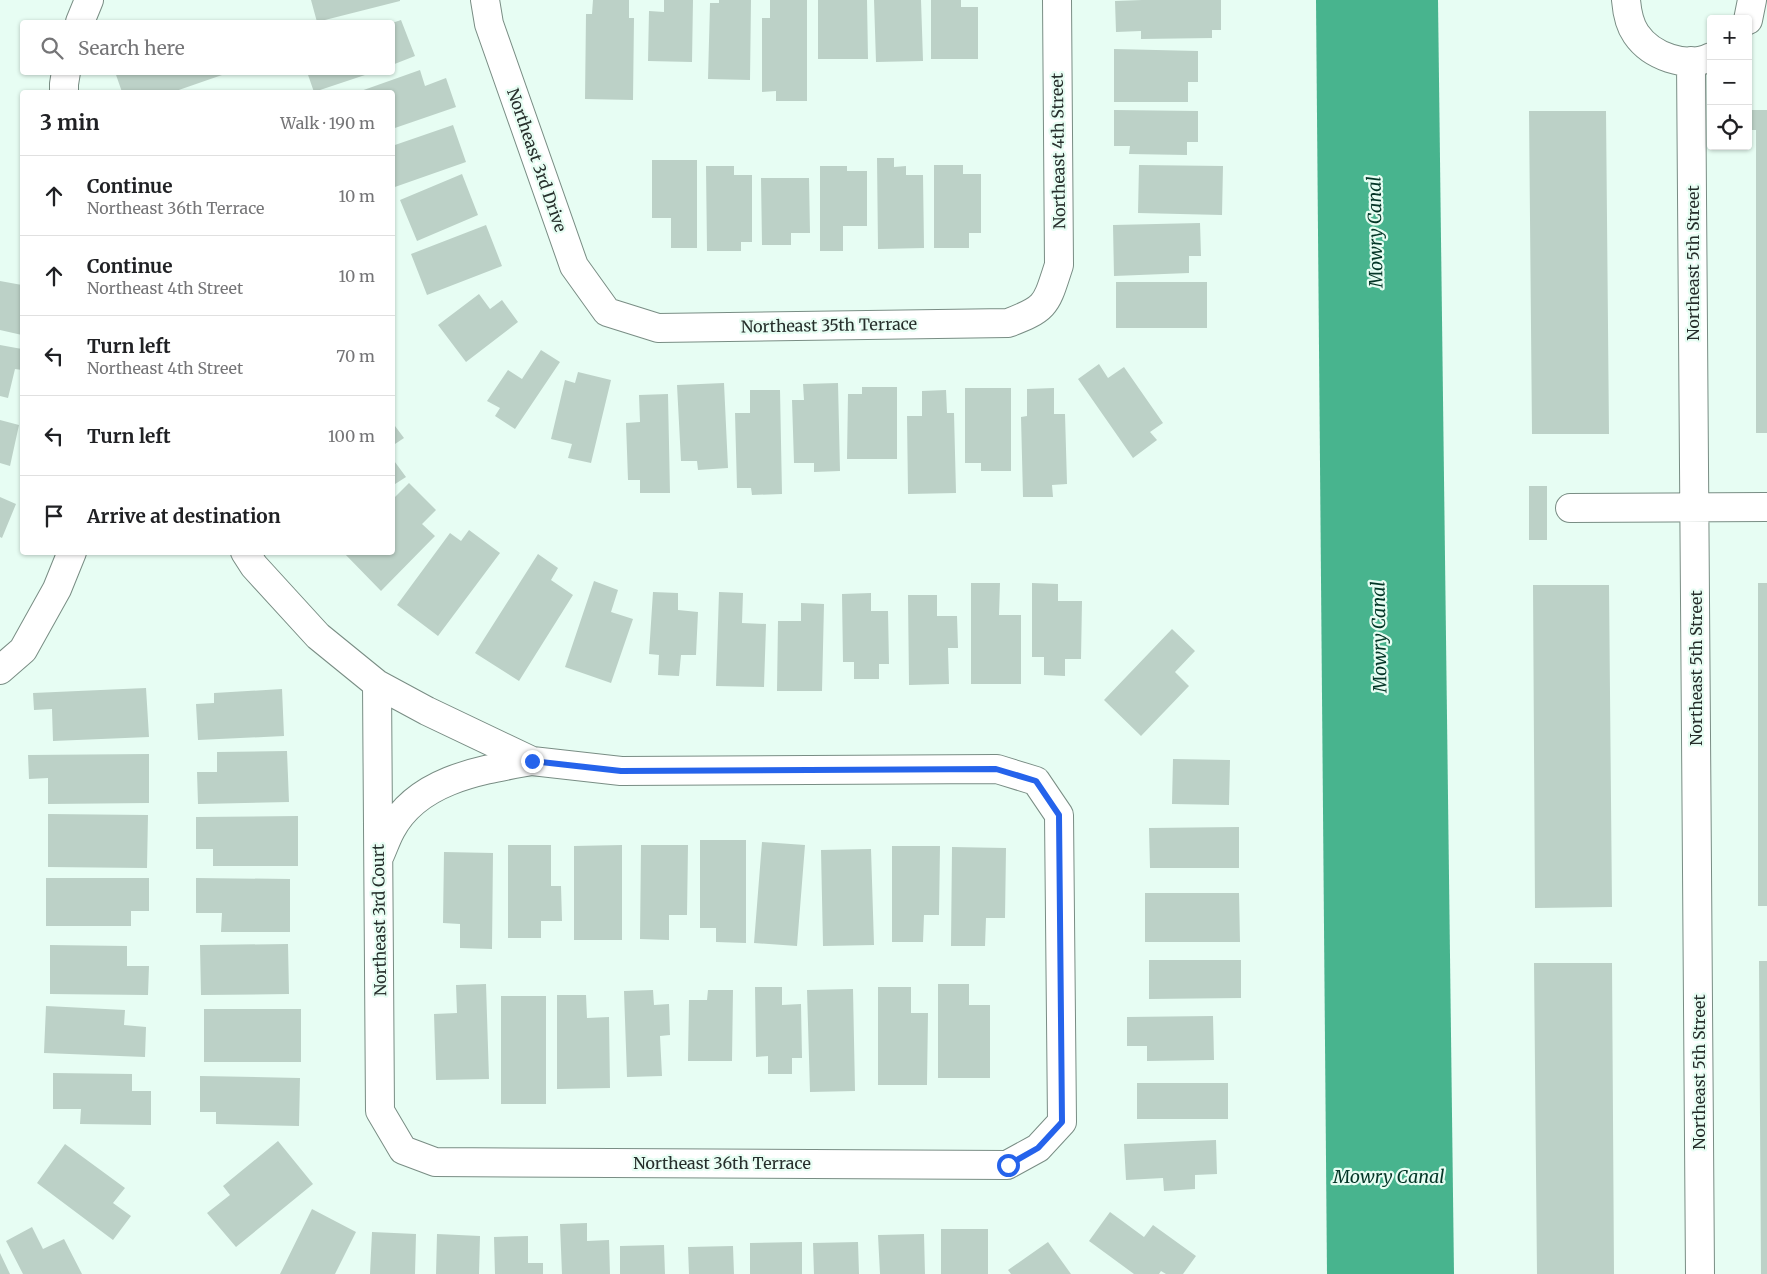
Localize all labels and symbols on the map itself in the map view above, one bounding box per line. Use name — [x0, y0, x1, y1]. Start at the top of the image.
street label: Northeast 4th Street — [1047, 72, 1069, 229]
street label: Northeast 3rd Drive — [503, 85, 571, 235]
water label: Mowry Canal — [1363, 176, 1387, 289]
street label: Northeast 5th Street — [1683, 185, 1703, 341]
street label: Northeast 35th Terrace — [741, 313, 917, 337]
water label: Mowry Canal — [1367, 581, 1391, 694]
street label: Northeast 5th Street — [1686, 590, 1706, 746]
route end — [521, 750, 544, 773]
street label: Northeast 3rd Court — [368, 843, 390, 996]
street label: Northeast 5th Street — [1689, 994, 1709, 1150]
street label: Northeast 36th Terrace — [633, 1153, 811, 1173]
route start — [997, 1154, 1020, 1177]
water label: Mowry Canal — [1332, 1165, 1445, 1188]

